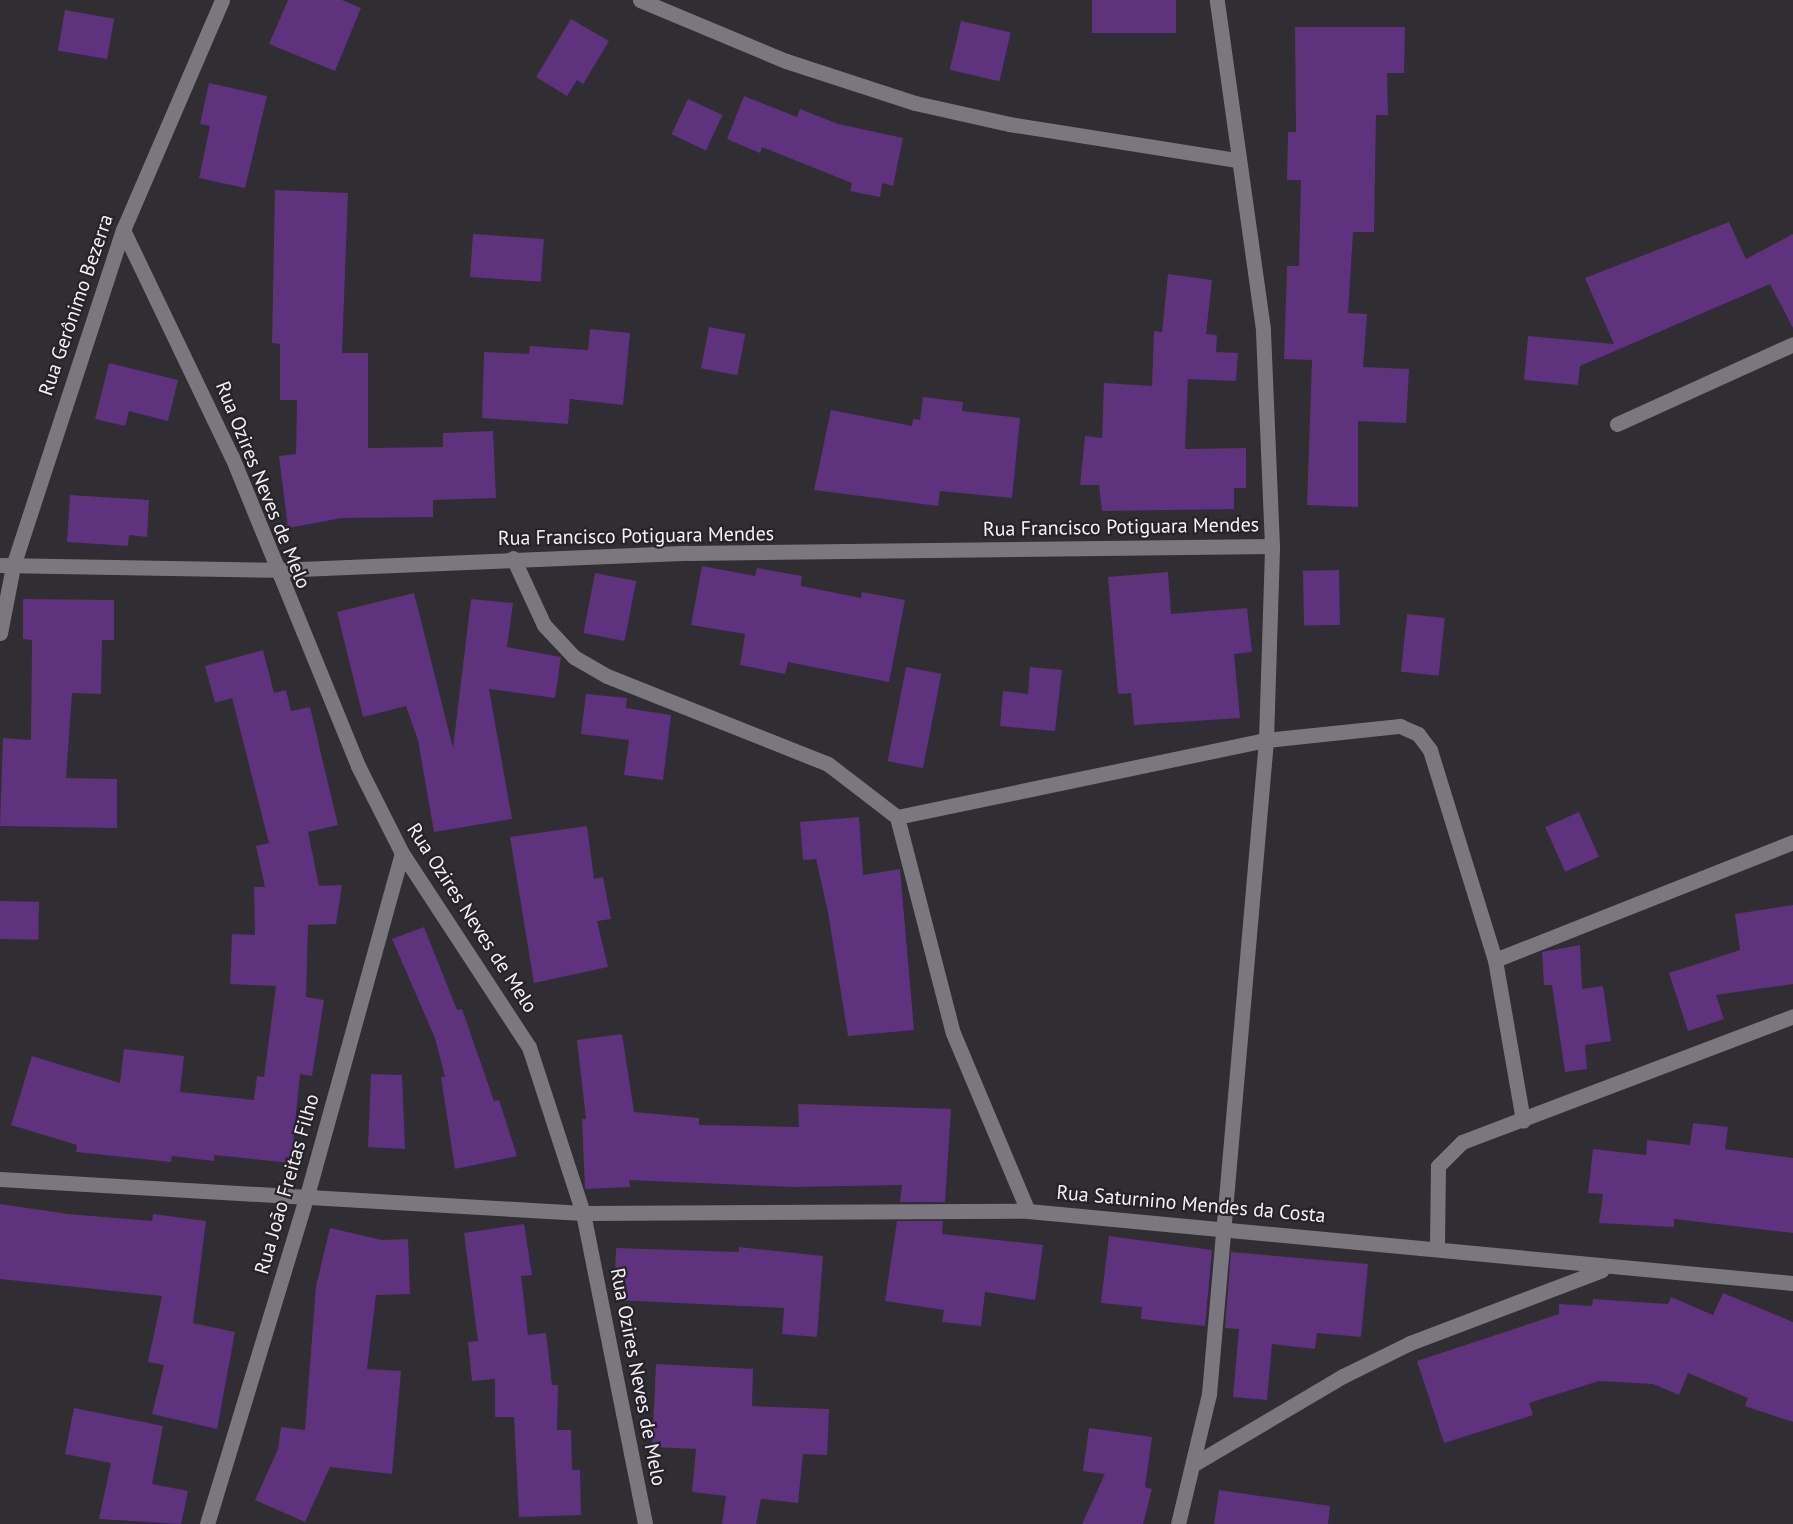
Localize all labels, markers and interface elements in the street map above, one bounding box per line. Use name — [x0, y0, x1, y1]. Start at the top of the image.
street label: Rua Gerônimo Bezerra — [34, 211, 118, 399]
street label: Rua Ozires Neves de Melo — [210, 378, 316, 592]
street label: Rua Francisco Potiguara Mendes — [983, 513, 1259, 541]
street label: Rua Francisco Potiguara Mendes — [498, 522, 774, 550]
street label: Rua Ozires Neves de Melo — [402, 819, 542, 1017]
street label: Rua João Freitas Filho — [250, 1091, 324, 1277]
street label: Rua Saturnino Mendes da Costa — [1055, 1180, 1327, 1228]
street label: Rua Ozires Neves de Melo — [605, 1266, 671, 1488]

